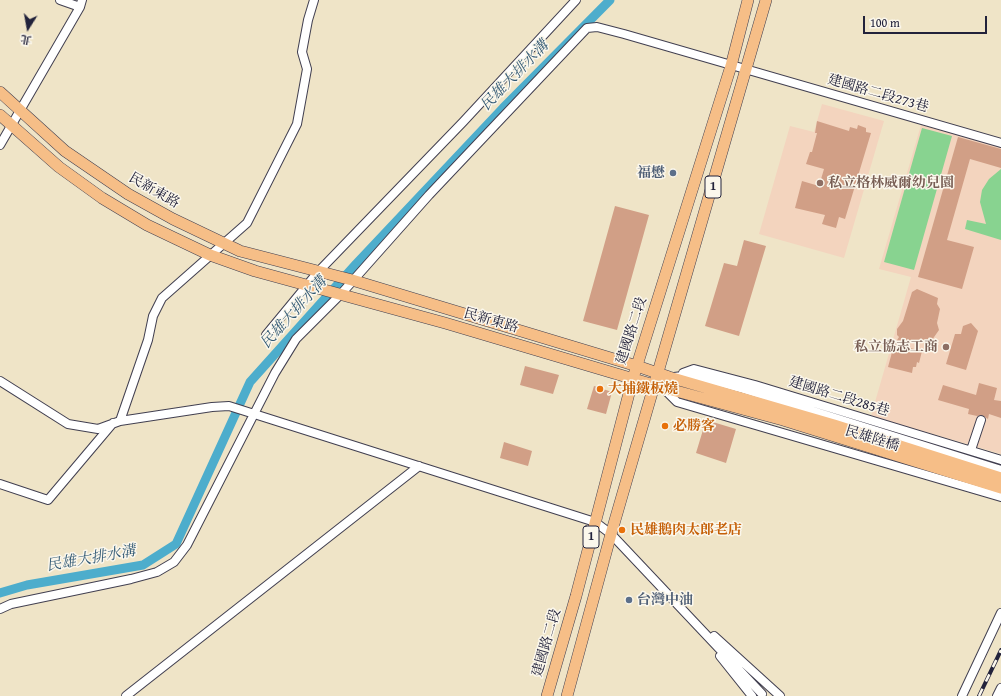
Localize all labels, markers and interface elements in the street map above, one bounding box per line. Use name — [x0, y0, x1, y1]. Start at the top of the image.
north arrow — [8, 8, 48, 48]
scale bar — [865, 8, 989, 34]
text: 100 m — [870, 14, 900, 31]
text: 北 — [19, 31, 33, 49]
water label: 民雄大排水溝 — [477, 37, 553, 115]
street label: 建國路二段273巷 — [826, 72, 930, 116]
place label: 福懋 — [637, 165, 665, 181]
marker: 福懋 — [668, 168, 678, 178]
street label: 民新東路 — [126, 170, 182, 212]
place label: 私立格林威爾幼兒園 — [828, 175, 954, 191]
road number: 1 — [705, 176, 721, 198]
marker: 私立格林威爾幼兒園 — [815, 178, 825, 188]
water label: 民雄大排水溝 — [257, 274, 331, 352]
street label: 建國路二段 — [613, 295, 651, 367]
street label: 民新東路 — [462, 305, 520, 337]
place label: 私立協志工商 — [854, 339, 938, 355]
marker: 私立協志工商 — [941, 342, 951, 352]
street label: 建國路二段285巷 — [787, 374, 891, 420]
place label: 大埔鐵板燒 — [608, 381, 678, 397]
marker: 大埔鐵板燒 — [595, 384, 605, 394]
place label: 必勝客 — [673, 418, 715, 434]
marker: 必勝客 — [660, 421, 670, 431]
street label: 民雄陸橋 — [843, 423, 901, 455]
place label: 民雄鵝肉太郎老店 — [630, 522, 742, 538]
marker: 民雄鵝肉太郎老店 — [617, 525, 627, 535]
road number: 1 — [583, 526, 599, 548]
water label: 民雄大排水溝 — [45, 542, 137, 576]
place label: 台灣中油 — [637, 592, 693, 608]
marker: 台灣中油 — [624, 595, 634, 605]
street label: 建國路二段 — [529, 607, 565, 679]

